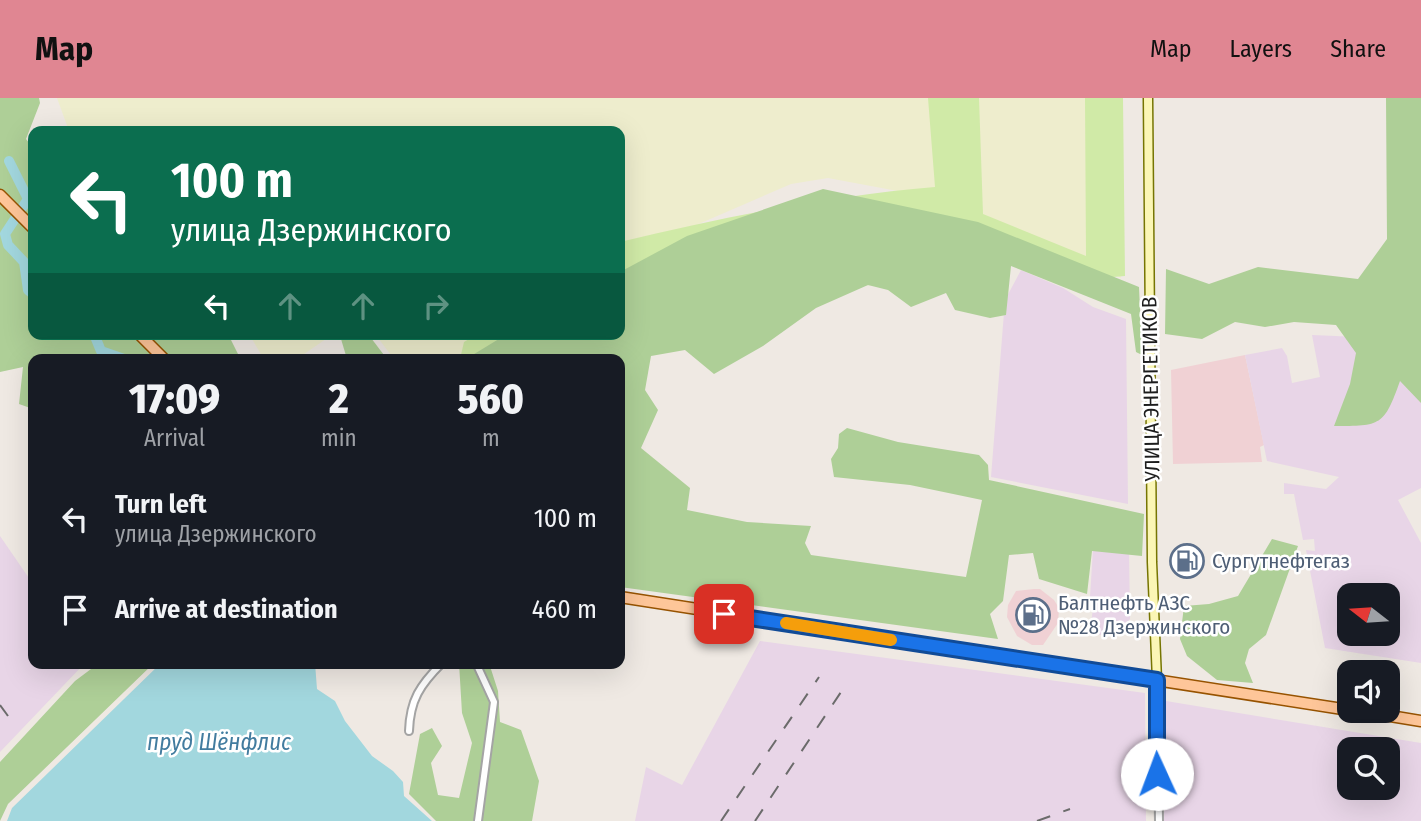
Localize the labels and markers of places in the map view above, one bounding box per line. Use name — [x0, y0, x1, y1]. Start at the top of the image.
fuel station icon: Сургутнефтегаз — [1168, 542, 1206, 580]
place label: Сургутнефтегаз — [1212, 548, 1350, 574]
pin — [694, 584, 754, 644]
place label: Балтнефть АЗС №28 Дзержинского — [1058, 590, 1230, 640]
fuel station icon: Балтнефть АЗС №28 Дзержинского — [1014, 596, 1052, 634]

